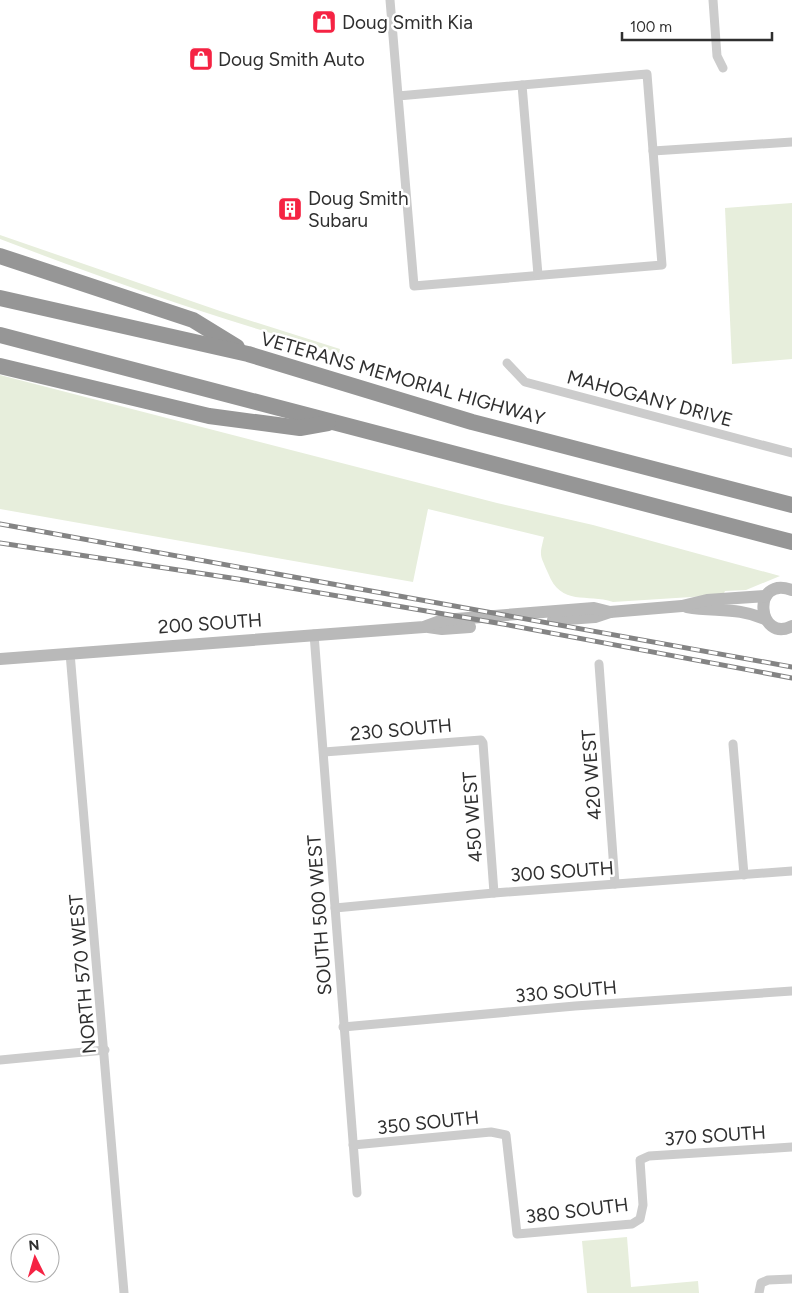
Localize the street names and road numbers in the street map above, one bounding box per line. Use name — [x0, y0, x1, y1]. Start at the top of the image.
street label: VETERANS MEMORIAL HIGHWAY — [258, 327, 548, 430]
street label: MAHOGANY DRIVE — [565, 365, 735, 432]
street label: 200 SOUTH — [157, 608, 263, 639]
street label: 230 SOUTH — [349, 714, 453, 745]
street label: 420 WEST — [577, 728, 606, 821]
street label: 450 WEST — [458, 770, 487, 863]
street label: SOUTH 500 WEST — [302, 833, 337, 996]
street label: 300 SOUTH — [509, 856, 615, 887]
street label: NORTH 570 WEST — [64, 893, 101, 1055]
street label: 330 SOUTH — [514, 976, 618, 1007]
street label: 350 SOUTH — [376, 1106, 480, 1139]
street label: 370 SOUTH — [663, 1120, 767, 1151]
street label: 380 SOUTH — [524, 1193, 630, 1228]

